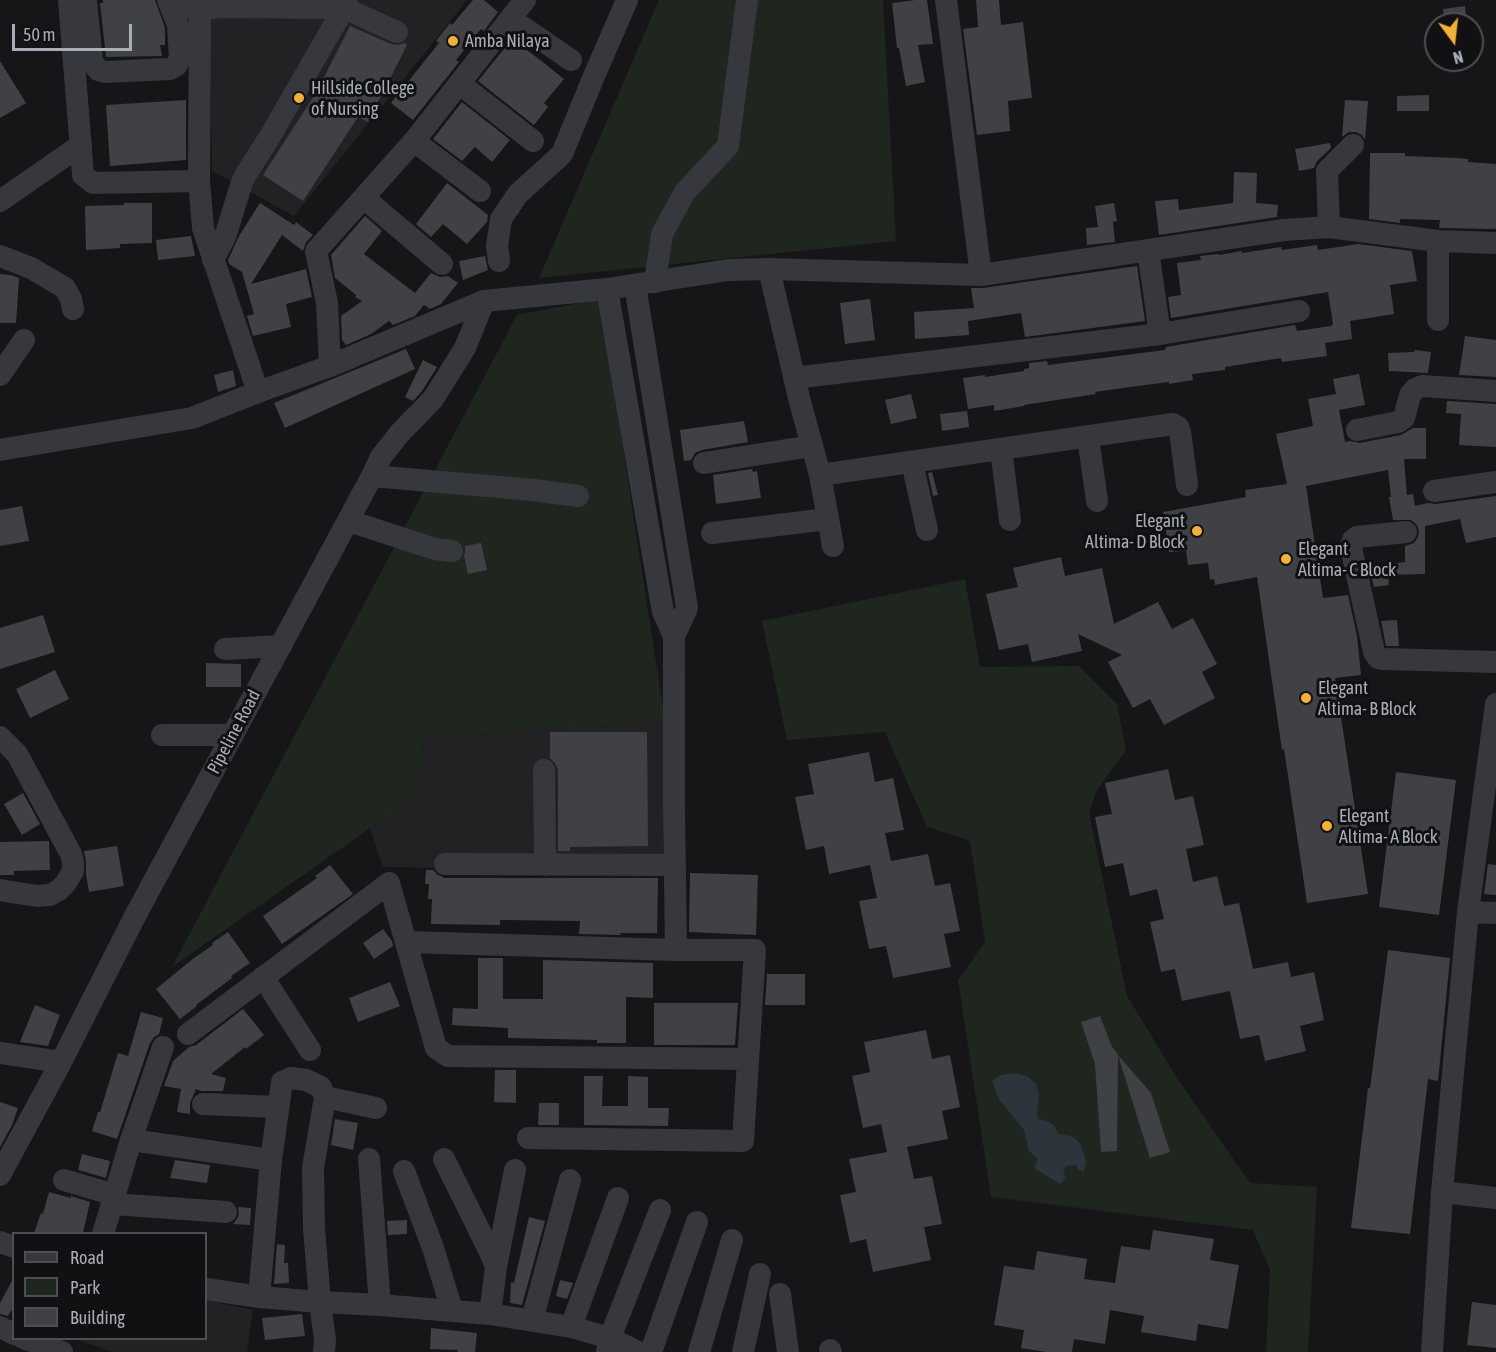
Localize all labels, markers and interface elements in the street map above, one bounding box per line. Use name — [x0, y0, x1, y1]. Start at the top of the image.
scale bar — [15, 12, 135, 50]
north arrow — [1424, 12, 1484, 72]
text: 50 m — [23, 24, 55, 45]
place label: Amba Nilaya — [465, 30, 550, 52]
marker: Amba Nilaya — [446, 34, 460, 48]
text: N — [1451, 48, 1465, 67]
place label: Hillside College of Nursing — [311, 77, 414, 119]
marker: Hillside College of Nursing — [292, 91, 306, 105]
place label: Elegant Altima- D Block — [1085, 510, 1185, 552]
marker: Elegant Altima- D Block — [1190, 524, 1204, 538]
place label: Elegant Altima- C Block — [1298, 538, 1396, 580]
marker: Elegant Altima- C Block — [1279, 552, 1293, 566]
place label: Elegant Altima- B Block — [1318, 677, 1416, 720]
street label: Pipeline Road — [203, 686, 265, 778]
marker: Elegant Altima- B Block — [1299, 691, 1313, 705]
place label: Elegant Altima- A Block — [1339, 805, 1438, 848]
marker: Elegant Altima- A Block — [1320, 819, 1334, 833]
legend — [12, 1232, 207, 1340]
text: Road — [70, 1247, 104, 1268]
text: Park — [70, 1277, 100, 1298]
text: Building — [70, 1307, 125, 1328]

